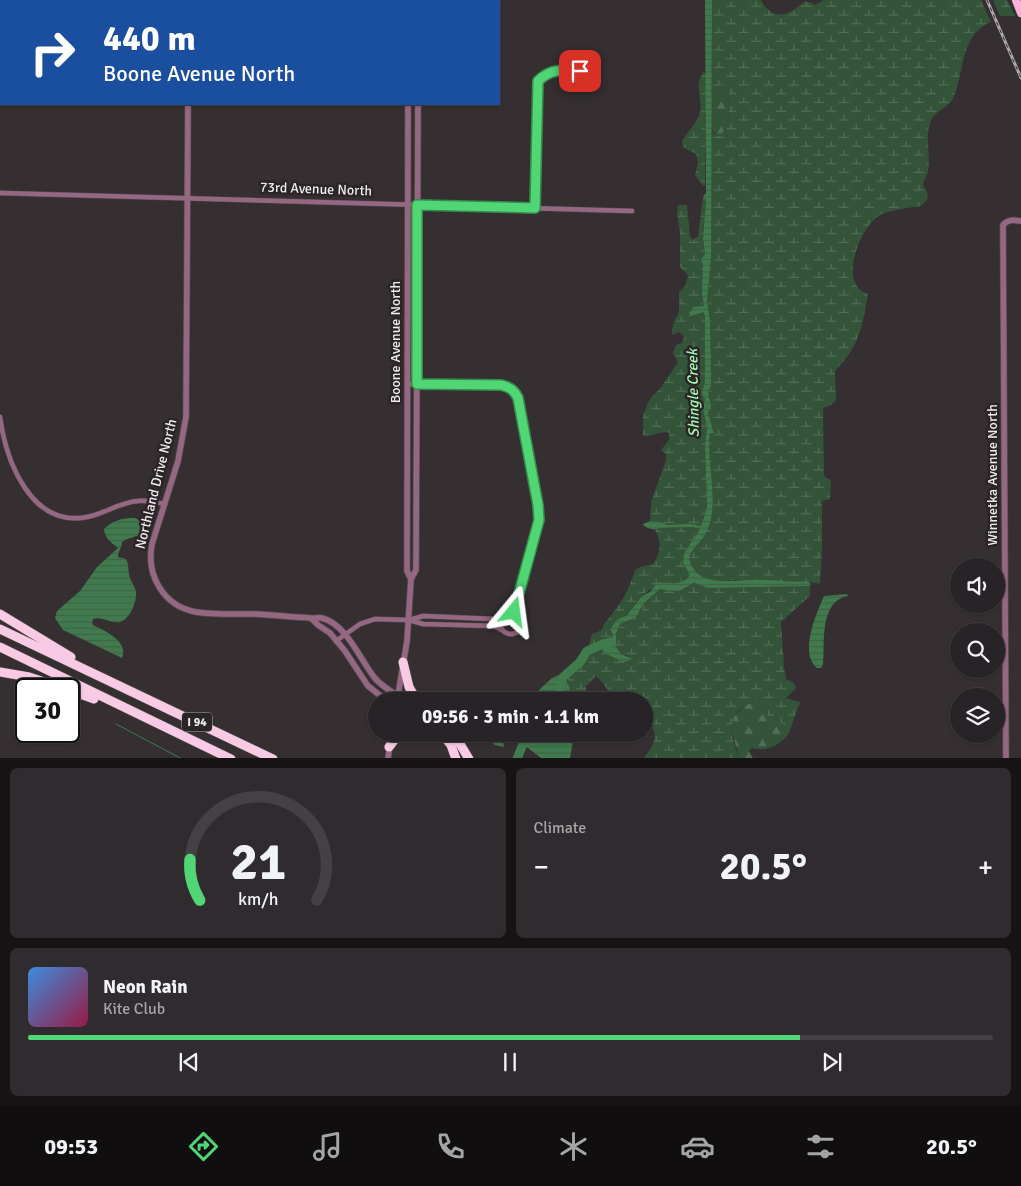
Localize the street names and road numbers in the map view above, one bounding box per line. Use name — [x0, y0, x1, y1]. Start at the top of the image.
street label: 73rd Avenue North — [260, 179, 372, 199]
street label: Boone Avenue North — [387, 281, 404, 403]
street label: Winnetka Avenue North — [984, 404, 1001, 546]
street label: Northland Drive North — [132, 417, 180, 551]
road number: I 94 — [182, 712, 212, 732]

